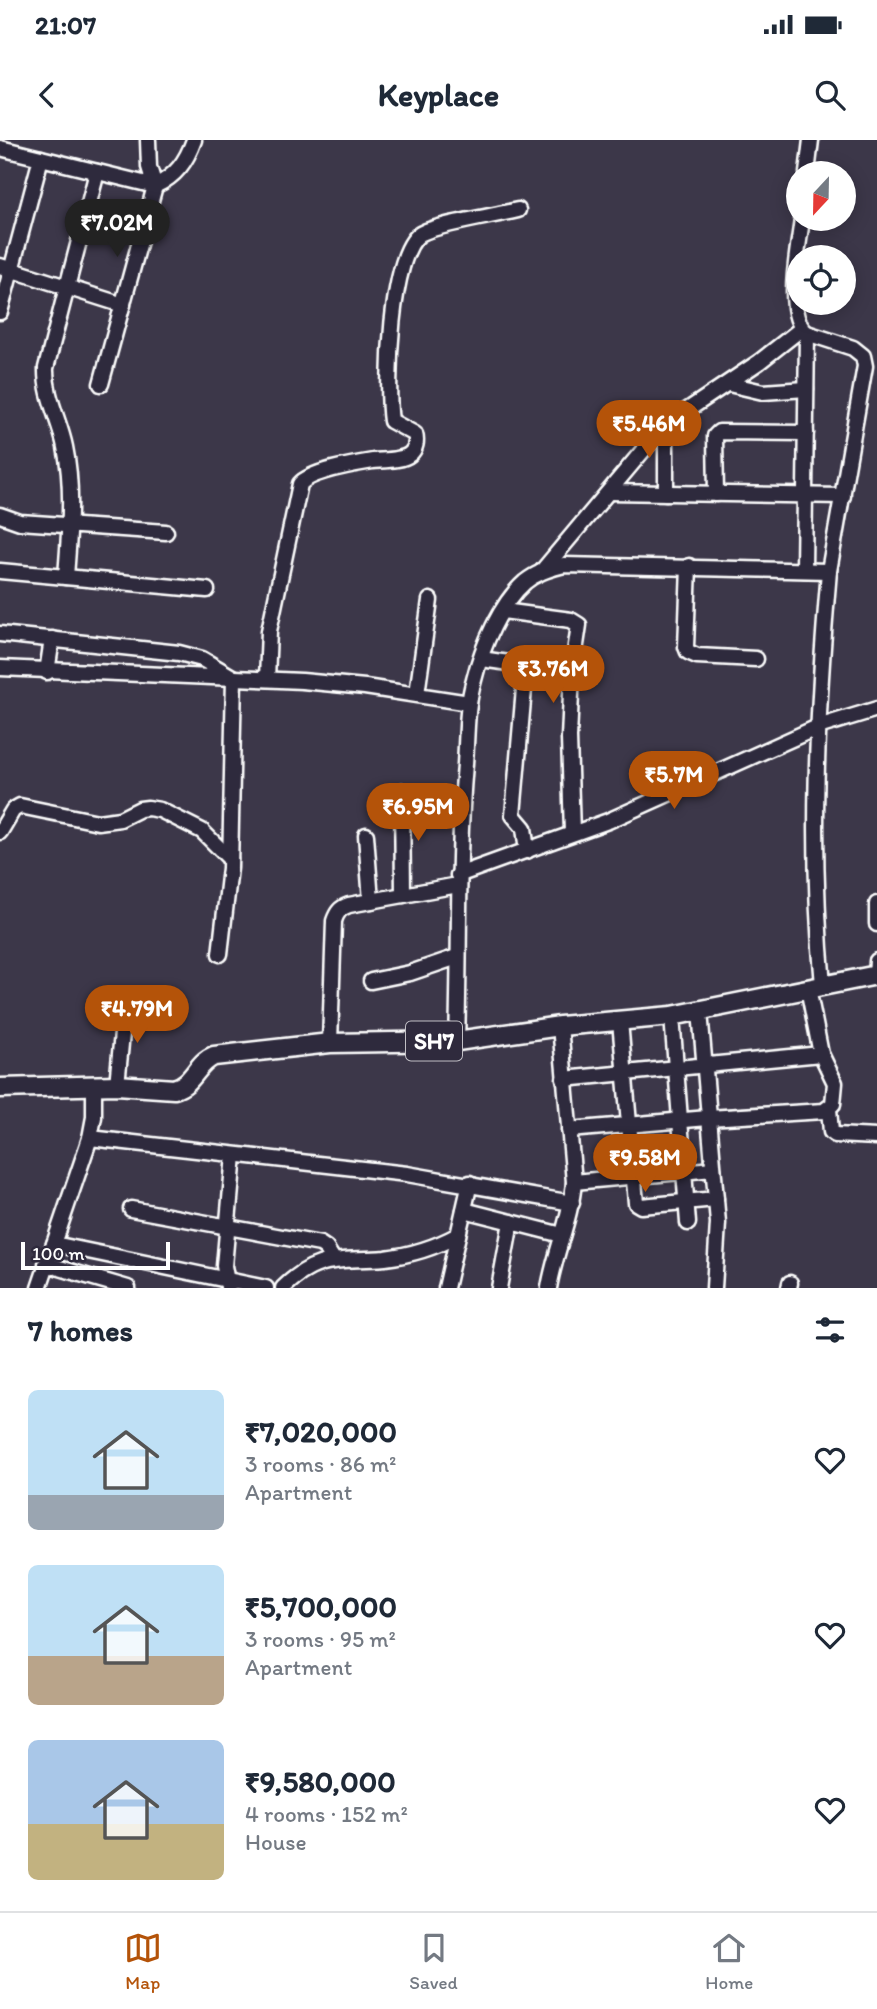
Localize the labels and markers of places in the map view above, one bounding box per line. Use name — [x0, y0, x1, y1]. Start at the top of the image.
pin: ₹7.02M — [60, 200, 174, 259]
pin: ₹5.46M — [592, 400, 706, 460]
pin: ₹3.76M — [496, 645, 610, 705]
pin: ₹5.7M — [625, 752, 723, 811]
pin: ₹6.95M — [361, 784, 475, 843]
pin: ₹4.79M — [80, 986, 194, 1045]
pin: ₹9.58M — [588, 1135, 702, 1194]

